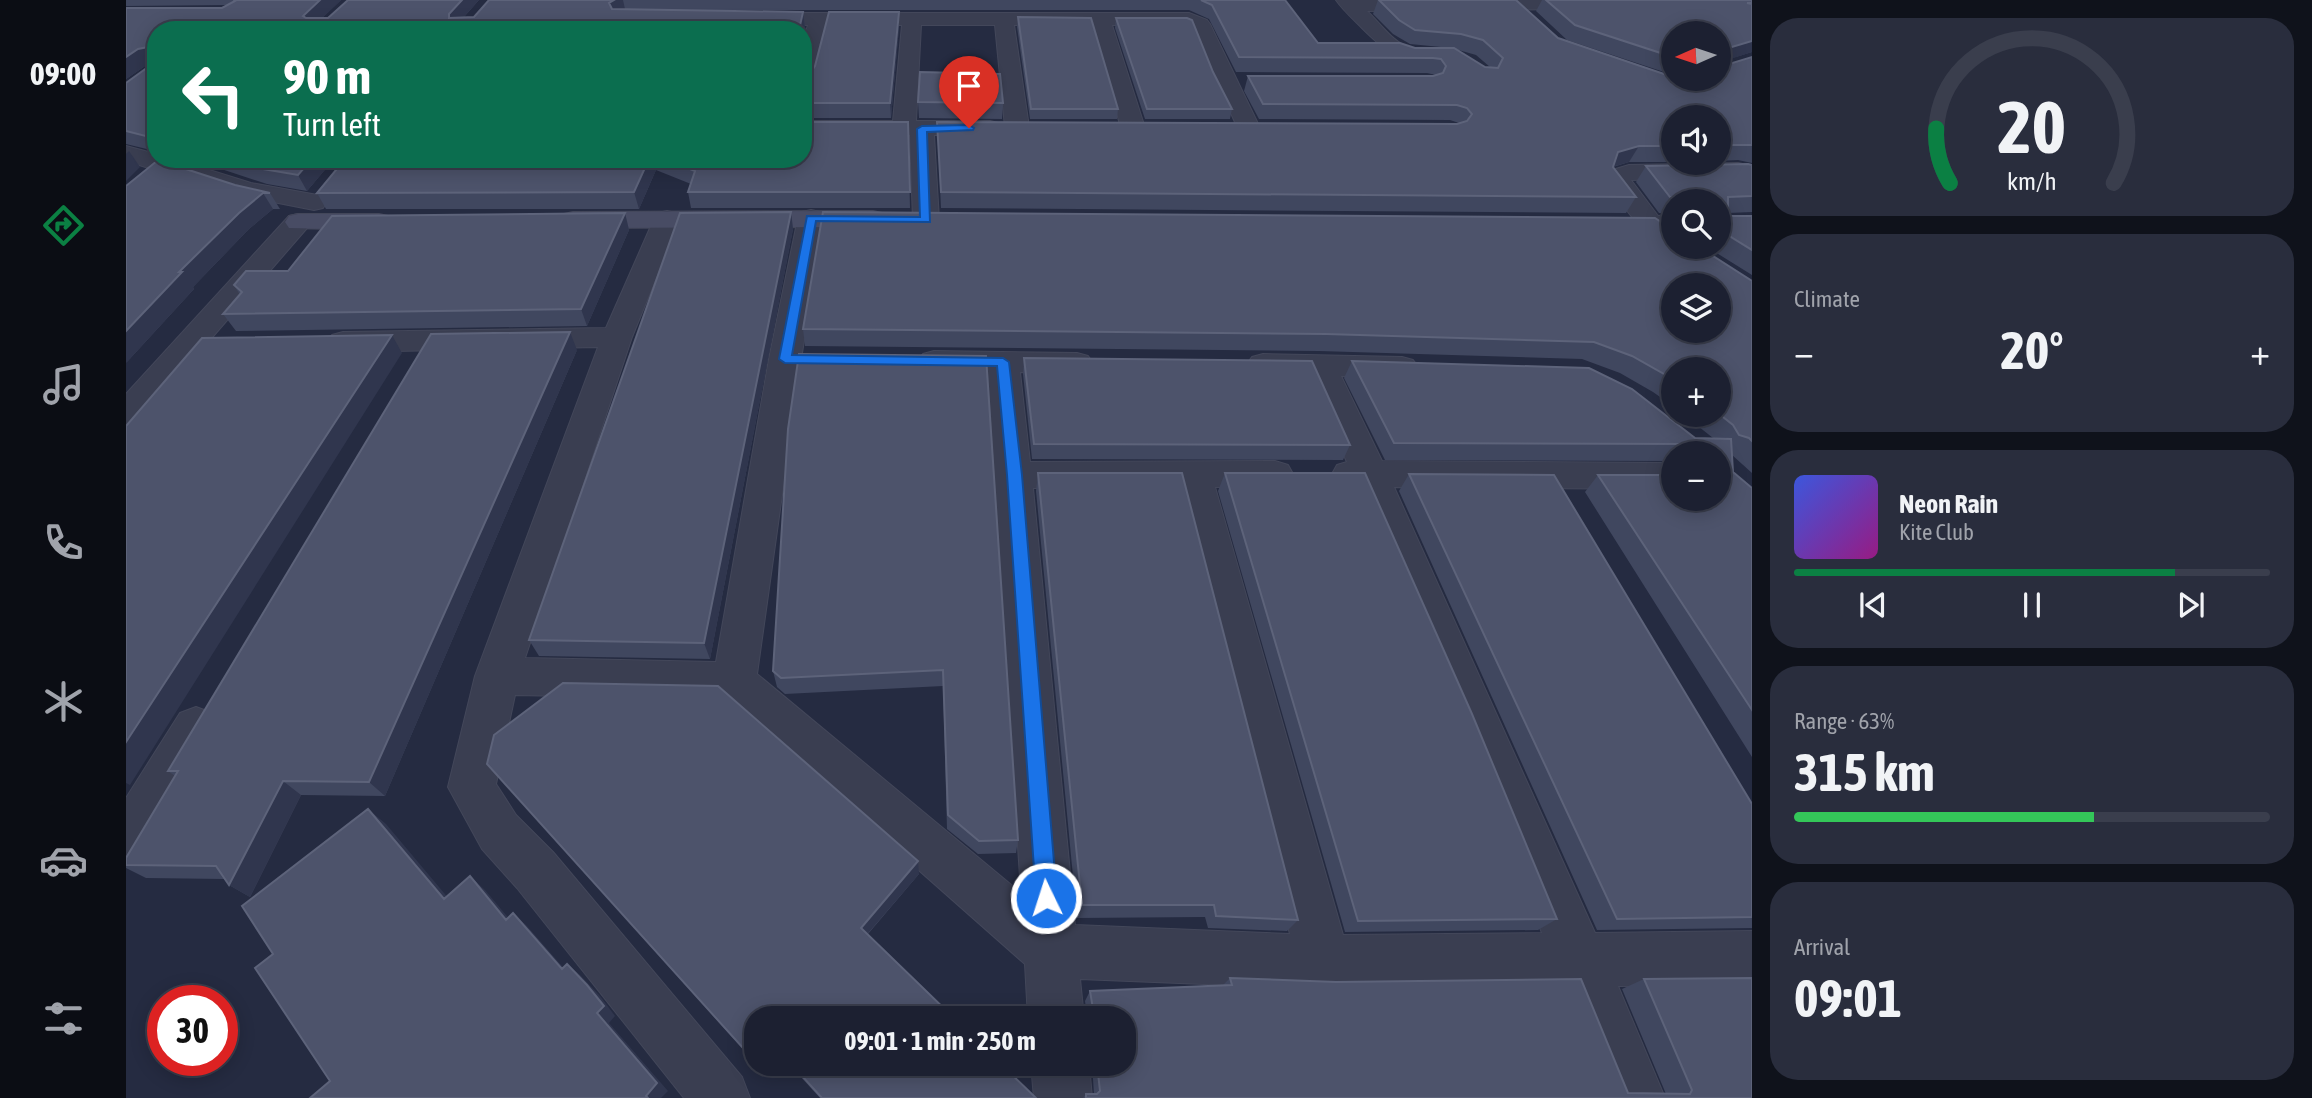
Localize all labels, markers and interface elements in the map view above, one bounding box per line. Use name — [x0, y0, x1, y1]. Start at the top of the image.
north arrow — [1661, 21, 1731, 91]
map controls — [1661, 21, 1731, 511]
text: 90 m — [283, 48, 371, 104]
icon: left — [168, 49, 259, 140]
text: 09:00 — [30, 55, 96, 92]
pin — [939, 56, 999, 128]
icon: arrive — [950, 67, 988, 105]
text: 20 — [1998, 85, 2066, 168]
button: sound — [1661, 105, 1731, 175]
text: Turn left — [283, 106, 381, 143]
text: km/h — [2007, 167, 2057, 195]
button: search — [1661, 189, 1731, 259]
icon: directions — [39, 201, 88, 250]
button: layers — [1661, 273, 1731, 343]
text: Climate — [1794, 286, 1860, 312]
text: 20° — [2000, 320, 2064, 380]
text: − — [1794, 330, 1814, 373]
text: + — [2250, 330, 2270, 373]
button: + — [1661, 357, 1731, 427]
icon: music — [39, 360, 88, 409]
button: − — [1661, 441, 1731, 511]
text: Neon Rain — [1899, 489, 1998, 519]
icon: phone — [39, 518, 88, 567]
text: Kite Club — [1899, 519, 1974, 545]
icon: previous — [1854, 586, 1892, 624]
icon: pause — [2013, 586, 2051, 624]
icon: next — [2172, 586, 2210, 624]
icon: climate — [39, 677, 88, 726]
text: Range · 63% — [1794, 708, 1894, 734]
text: 315 km — [1794, 742, 1935, 802]
icon: car — [39, 836, 88, 885]
position arrow — [1009, 861, 1083, 935]
text: Arrival — [1794, 934, 1850, 960]
text: 09:01 — [1794, 968, 1902, 1028]
speed limit sign: 30 — [147, 985, 238, 1076]
icon: filters — [39, 994, 88, 1043]
text: 09:01 · 1 min · 250 m — [844, 1026, 1036, 1056]

